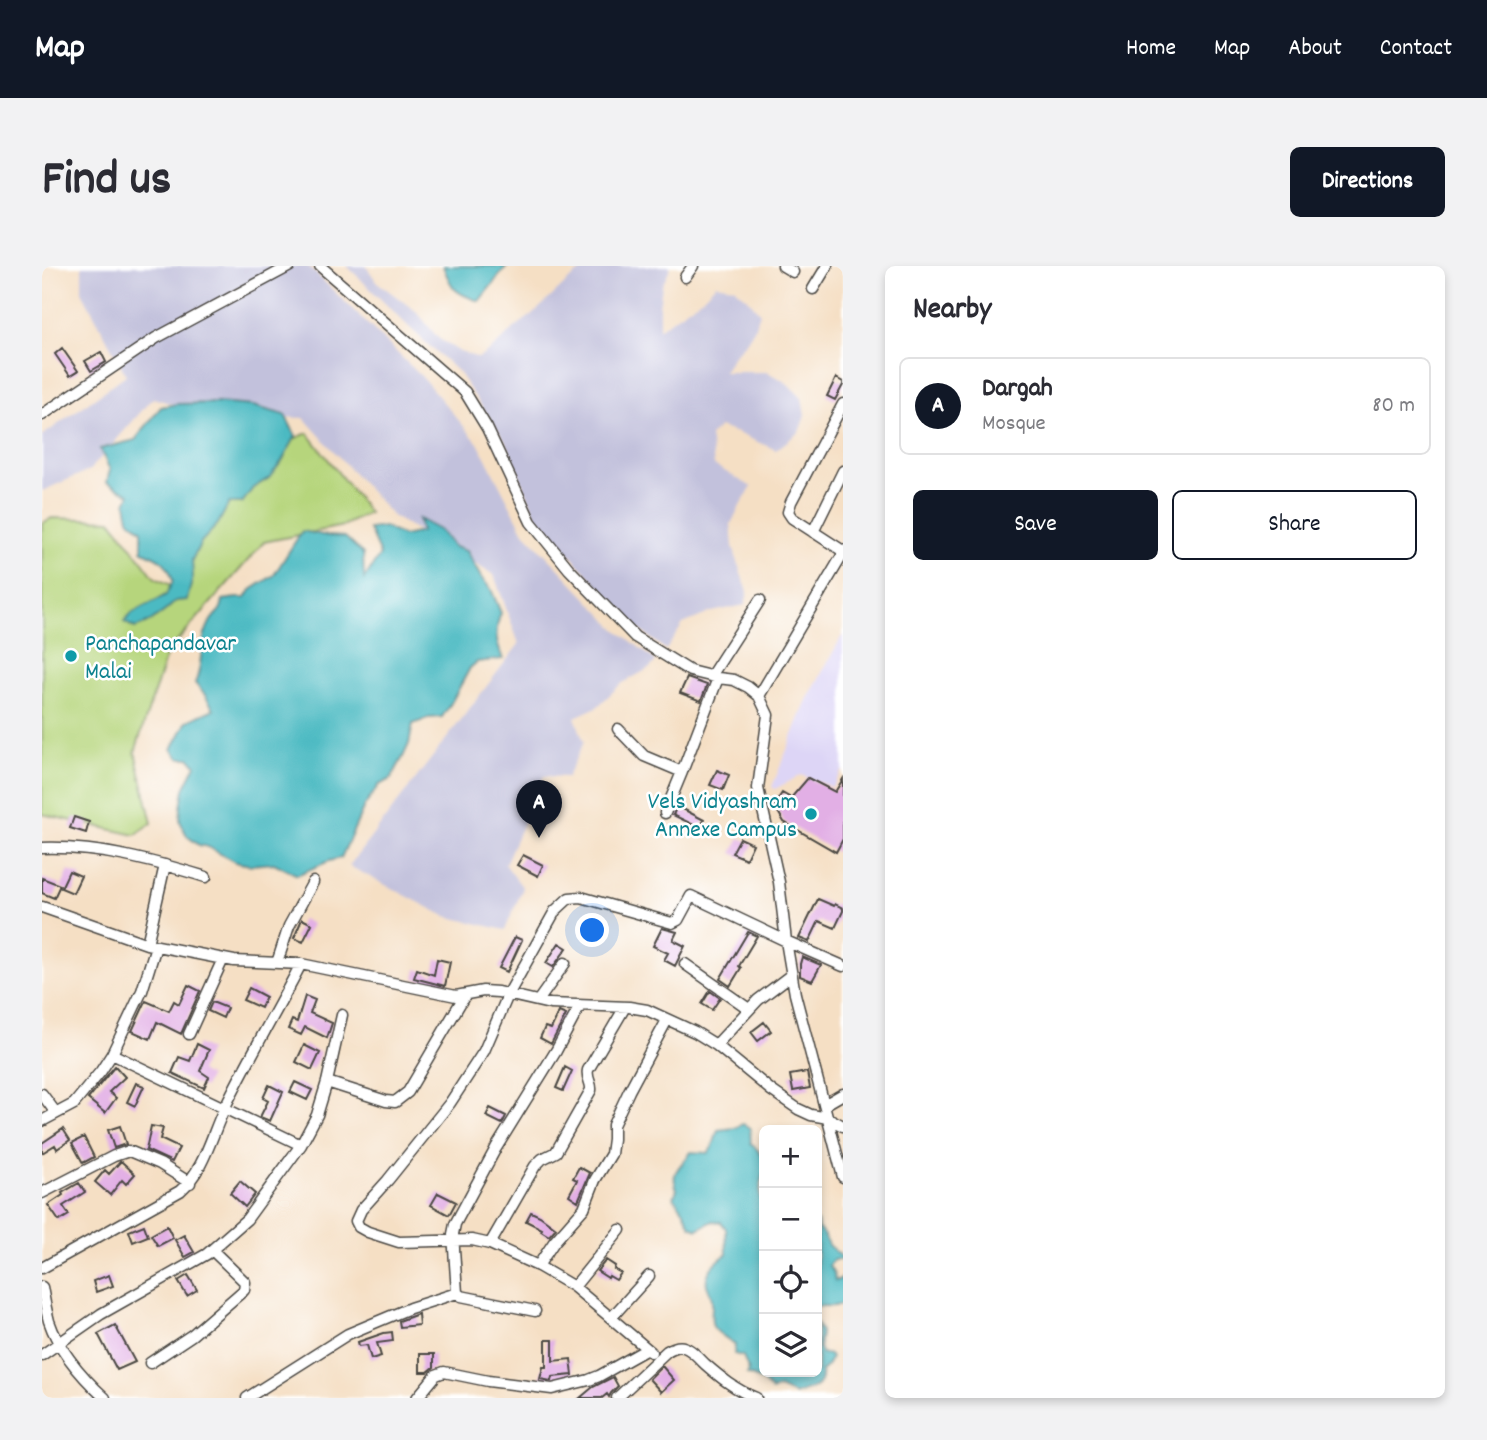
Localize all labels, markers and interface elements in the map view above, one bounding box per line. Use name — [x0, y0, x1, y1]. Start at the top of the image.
text: Map — [35, 26, 85, 73]
text: Home — [1126, 32, 1176, 66]
text: Map — [1214, 32, 1250, 66]
text: About — [1288, 32, 1342, 66]
text: Contact — [1380, 32, 1452, 66]
text: Find us — [42, 147, 171, 217]
button: Directions — [1290, 147, 1445, 217]
text: Nearby — [913, 290, 991, 333]
text: Dargah — [982, 371, 1053, 408]
text: A — [932, 390, 944, 423]
text: 80 m — [1372, 390, 1415, 423]
text: Mosque — [982, 408, 1046, 441]
button: Save — [913, 490, 1158, 560]
button: Share — [1172, 490, 1417, 560]
place label: Panchapandavar Malai — [85, 628, 236, 690]
marker: Panchapandavar Malai — [63, 648, 79, 664]
pin: A — [516, 780, 562, 838]
place label: Vels Vidyashram Annexe Campus — [648, 786, 797, 848]
marker: Vels Vidyashram Annexe Campus — [803, 806, 819, 822]
your location — [575, 913, 609, 947]
map controls — [759, 1125, 822, 1377]
button: + — [759, 1125, 822, 1188]
button: − — [759, 1188, 822, 1251]
button: locate — [759, 1251, 822, 1314]
button: layers — [759, 1314, 822, 1377]

